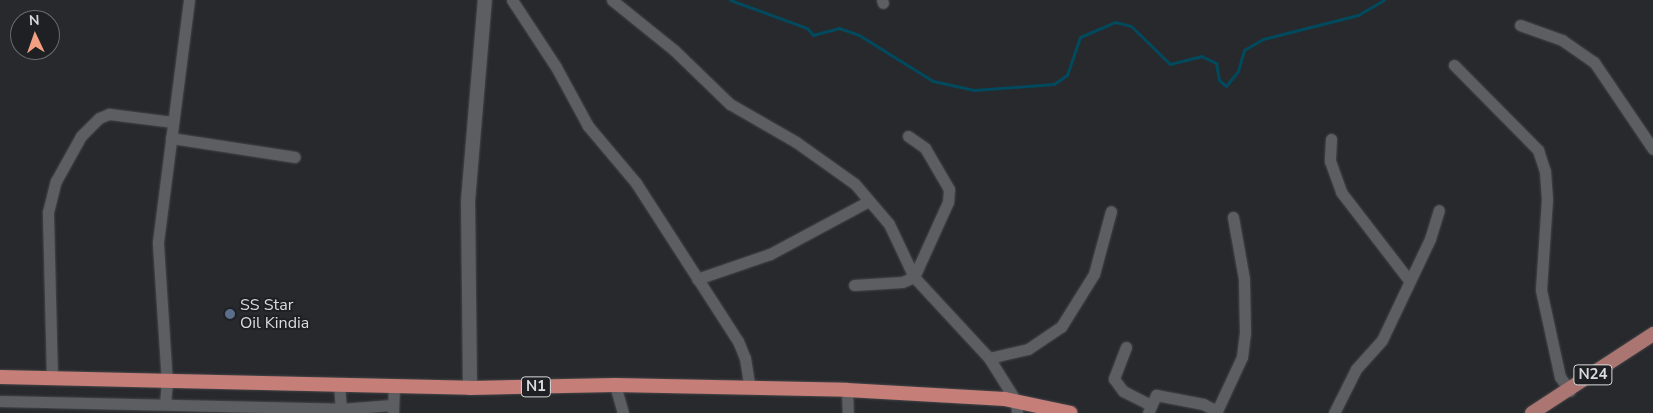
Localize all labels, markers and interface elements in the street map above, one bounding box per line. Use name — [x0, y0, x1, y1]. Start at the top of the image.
north arrow — [10, 10, 60, 60]
text: N — [29, 11, 40, 30]
place label: SS Star Oil Kindia — [240, 295, 309, 333]
marker: SS Star Oil Kindia — [224, 308, 236, 320]
road number: N24 — [1573, 362, 1613, 388]
road number: N1 — [520, 374, 552, 400]

